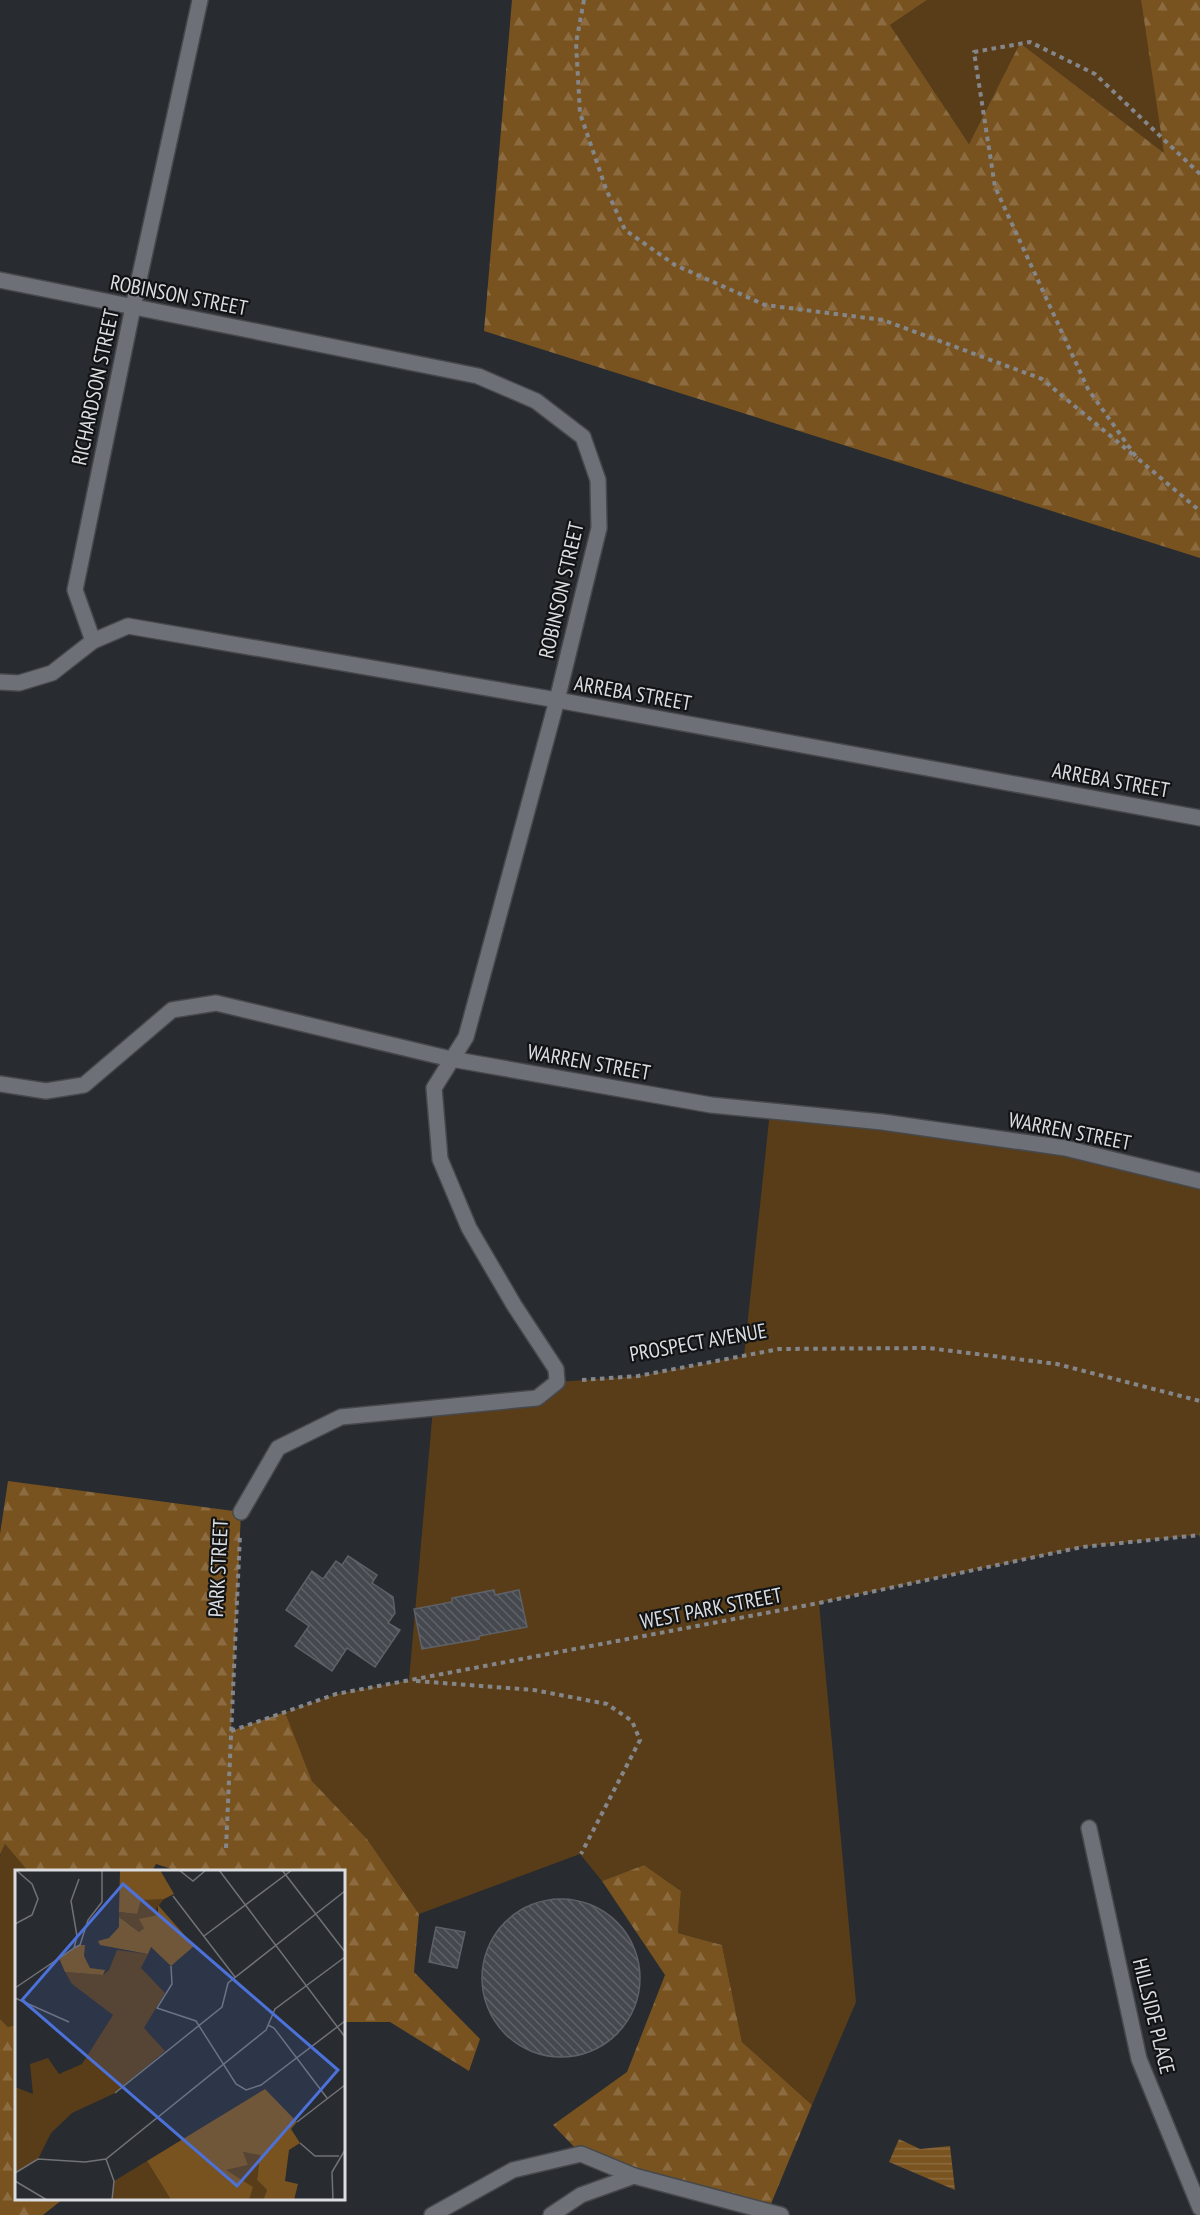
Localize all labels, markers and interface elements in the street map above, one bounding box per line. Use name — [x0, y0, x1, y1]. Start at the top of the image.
street label: ROBINSON STREET — [108, 268, 251, 322]
street label: RICHARDSON STREET — [65, 306, 125, 468]
street label: ROBINSON STREET — [532, 519, 590, 661]
street label: ARREBA STREET — [572, 669, 694, 717]
street label: ARREBA STREET — [1050, 756, 1172, 804]
street label: WARREN STREET — [525, 1038, 653, 1086]
street label: WARREN STREET — [1006, 1106, 1134, 1156]
street label: PROSPECT AVENUE — [627, 1317, 769, 1367]
street label: PARK STREET — [202, 1517, 234, 1618]
street label: WEST PARK STREET — [638, 1581, 785, 1635]
inset map — [15, 1870, 345, 2200]
street label: HILLSIDE PLACE — [1127, 1955, 1181, 2077]

